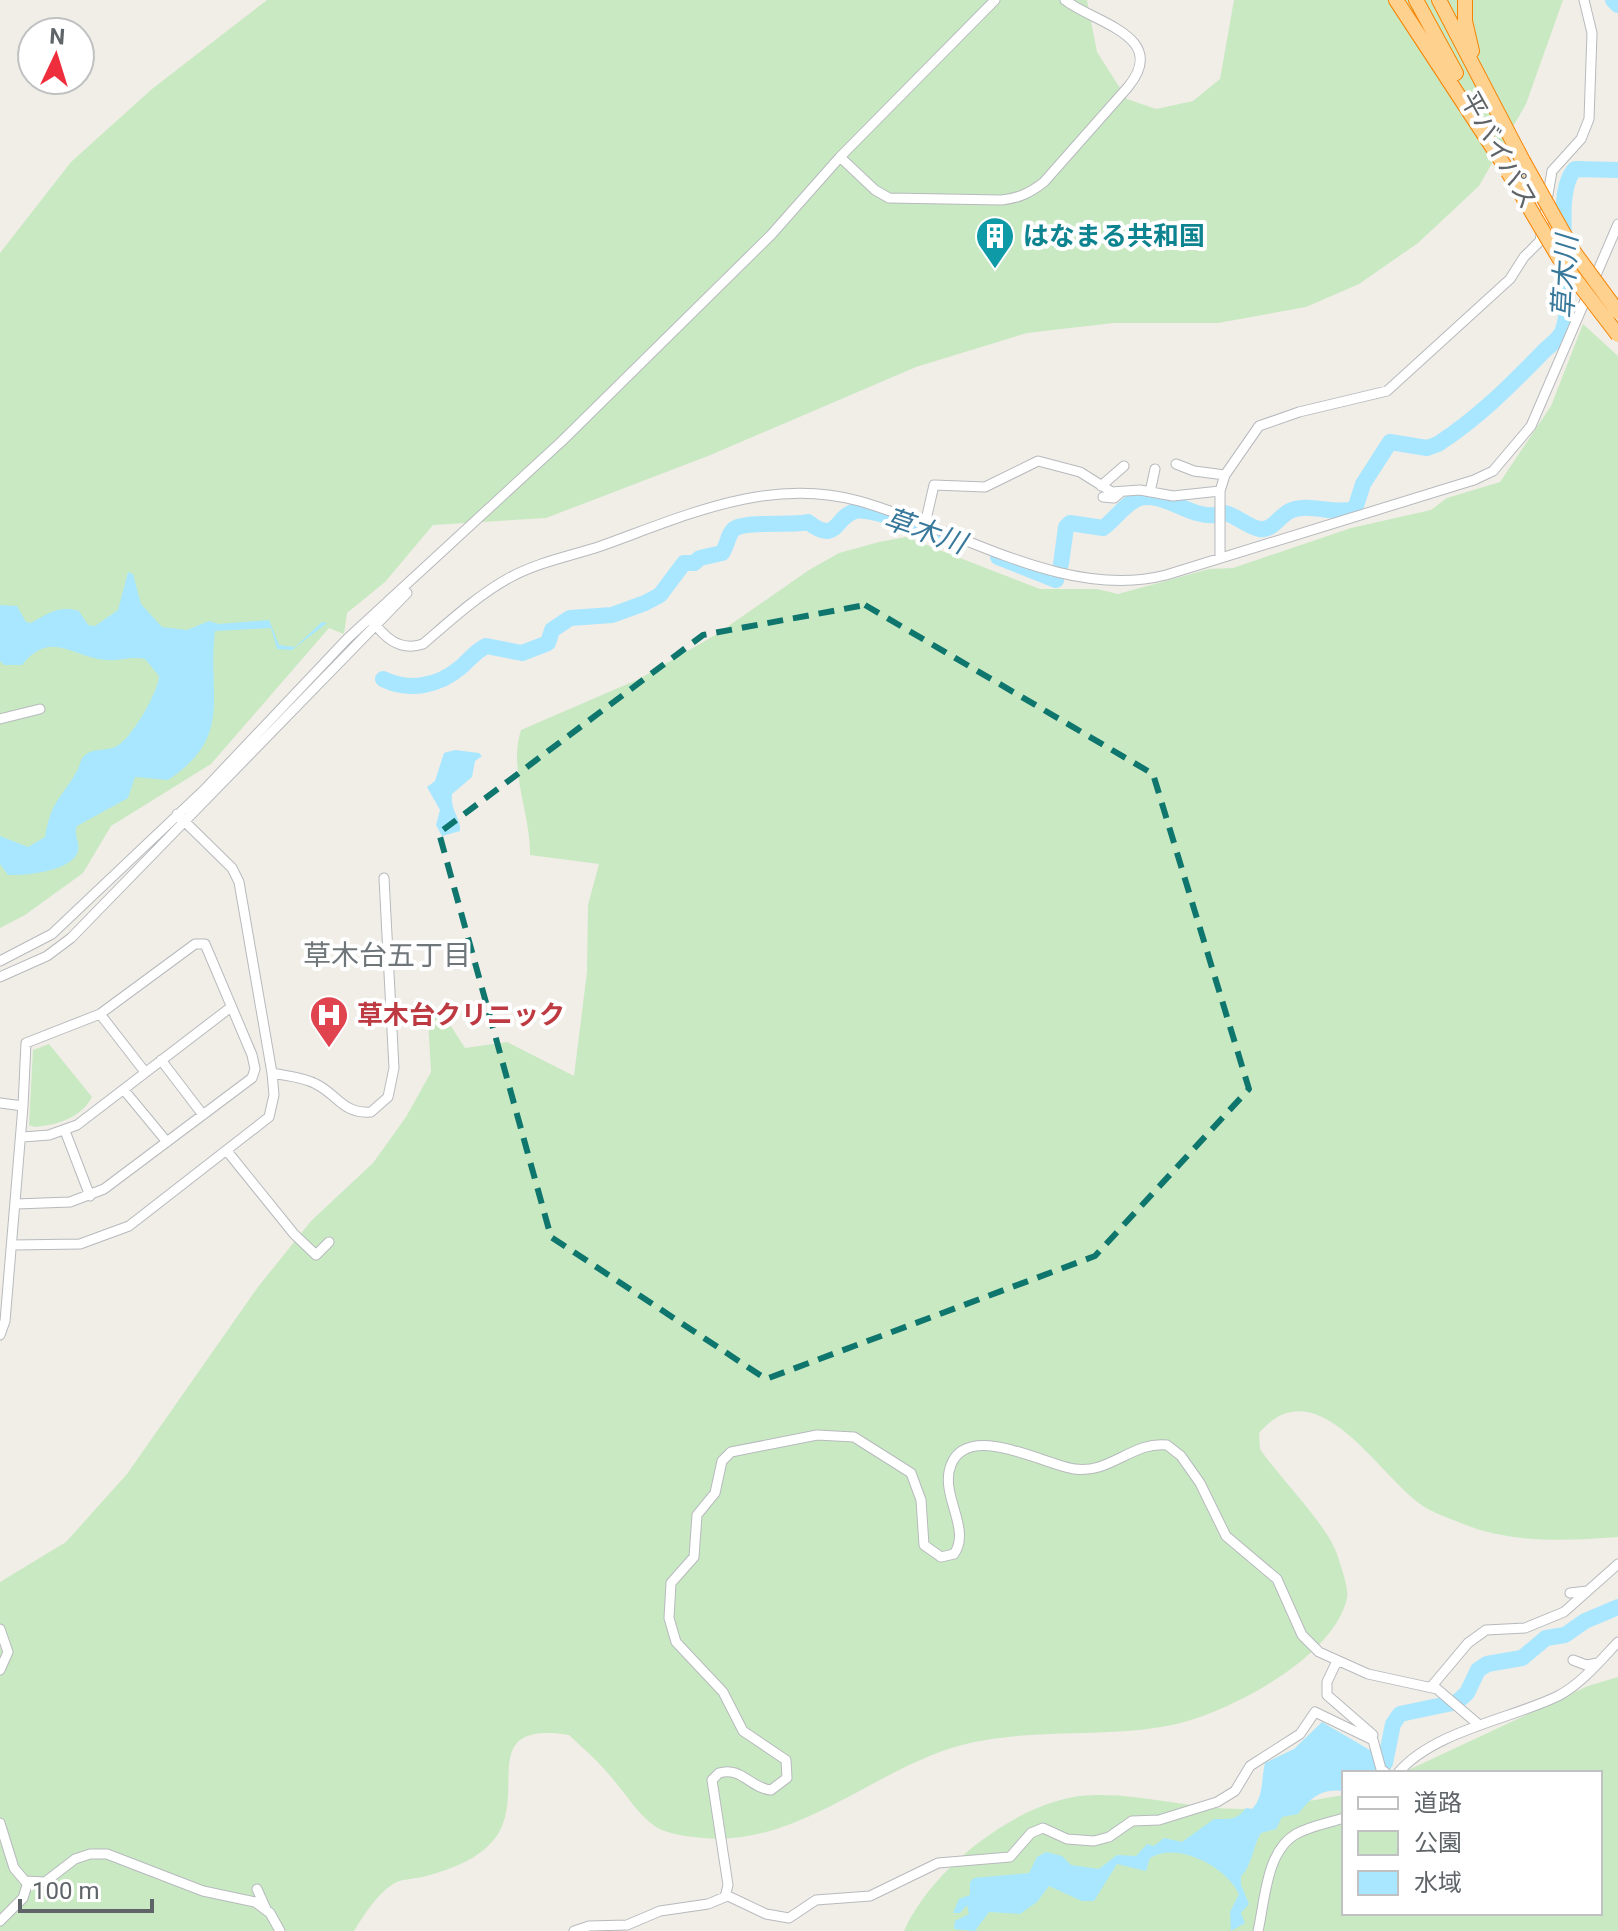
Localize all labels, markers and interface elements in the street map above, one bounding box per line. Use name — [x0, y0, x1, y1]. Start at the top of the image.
north arrow — [16, 16, 96, 96]
text: N — [49, 24, 66, 50]
street label: 平バイパス — [1454, 86, 1544, 214]
building icon: はなまる共和国 — [974, 215, 1016, 270]
place label: はなまる共和国 — [1023, 221, 1205, 251]
water label: 草木川 — [1546, 231, 1584, 320]
water label: 草木川 — [880, 502, 973, 561]
district label: 草木台五丁目 — [303, 939, 471, 972]
hospital icon: 草木台クリニック — [308, 994, 350, 1049]
place label: 草木台クリニック — [357, 1000, 565, 1030]
legend — [1342, 1771, 1602, 1915]
text: 道路 — [1414, 1789, 1462, 1817]
text: 公園 — [1414, 1829, 1462, 1857]
scale bar — [20, 1863, 152, 1913]
text: 水域 — [1414, 1869, 1462, 1897]
text: 100 m — [32, 1877, 99, 1905]

